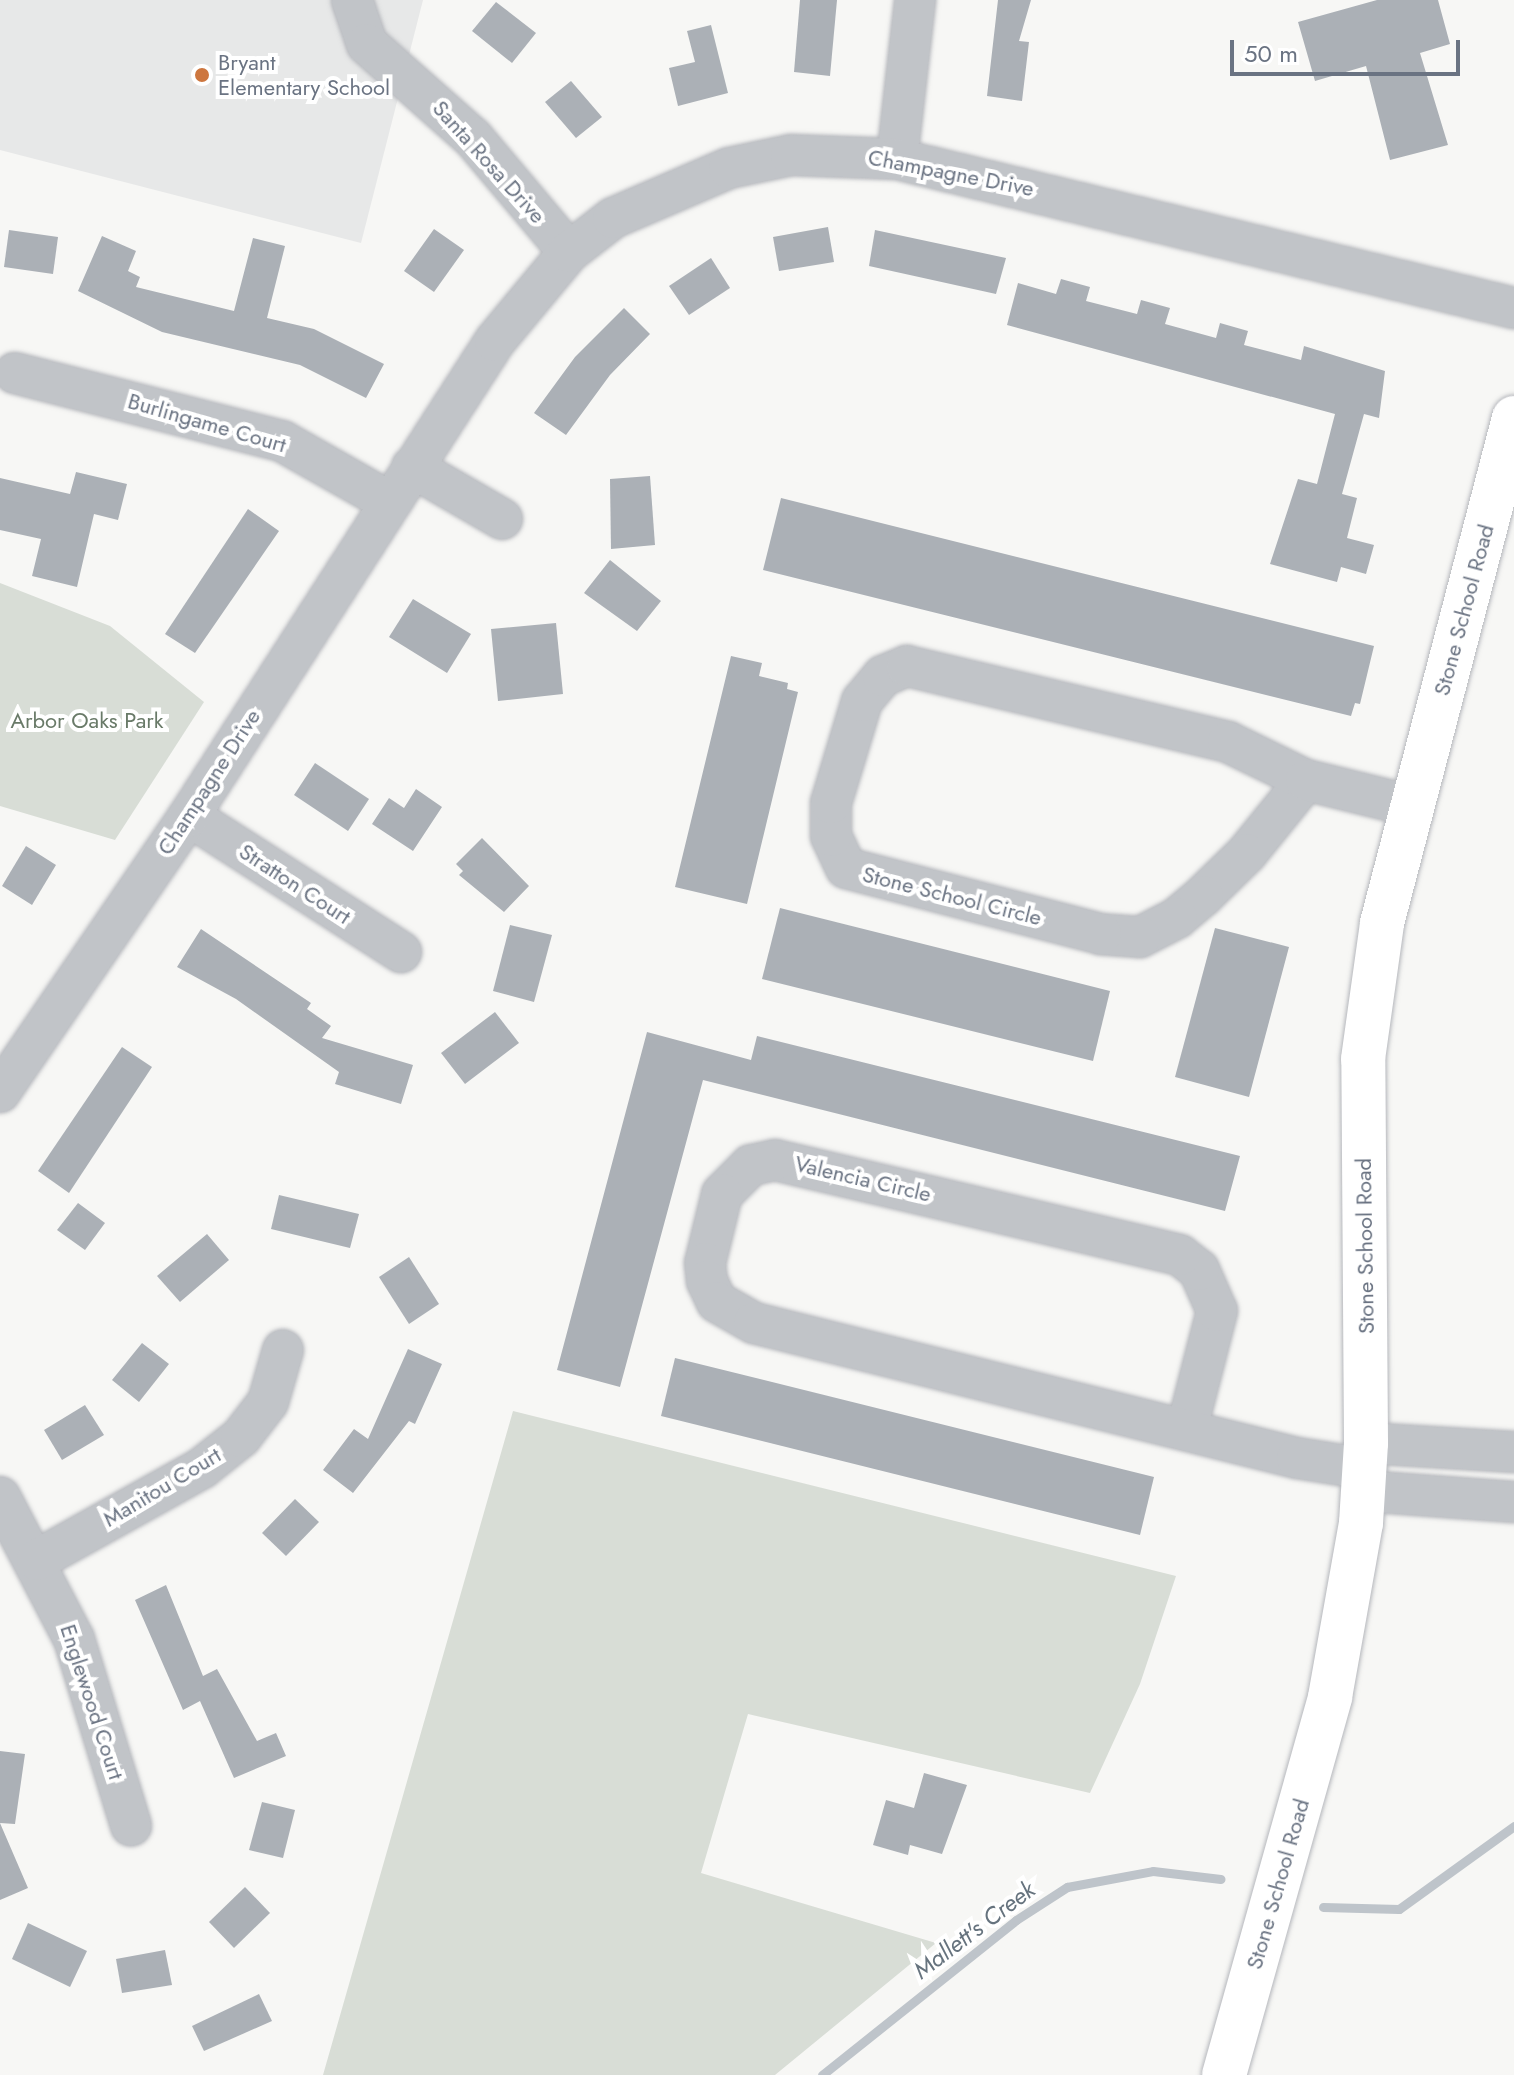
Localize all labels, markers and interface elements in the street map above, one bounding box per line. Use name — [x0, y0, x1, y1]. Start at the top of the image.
scale bar — [1234, 24, 1464, 74]
text: 50 m — [1244, 36, 1298, 71]
place label: Bryant Elementary School — [218, 49, 390, 100]
marker: Bryant Elementary School — [193, 66, 211, 84]
street label: Santa Rosa Drive — [427, 95, 551, 229]
street label: Champagne Drive — [866, 144, 1036, 202]
street label: Burlingame Court — [125, 388, 289, 458]
street label: Stone School Road — [1428, 522, 1500, 698]
street label: Champagne Drive — [152, 704, 266, 860]
park label: Arbor Oaks Park — [10, 708, 164, 734]
street label: Stratton Court — [234, 838, 356, 930]
street label: Stone School Circle — [860, 861, 1044, 931]
street label: Valencia Circle — [792, 1150, 934, 1208]
street label: Stone School Road — [1350, 1158, 1380, 1334]
street label: Manitou Court — [98, 1442, 226, 1532]
street label: Englewood Court — [54, 1621, 130, 1783]
street label: Stone School Road — [1241, 1796, 1315, 1972]
water label: Mallett's Creek — [908, 1875, 1040, 1985]

